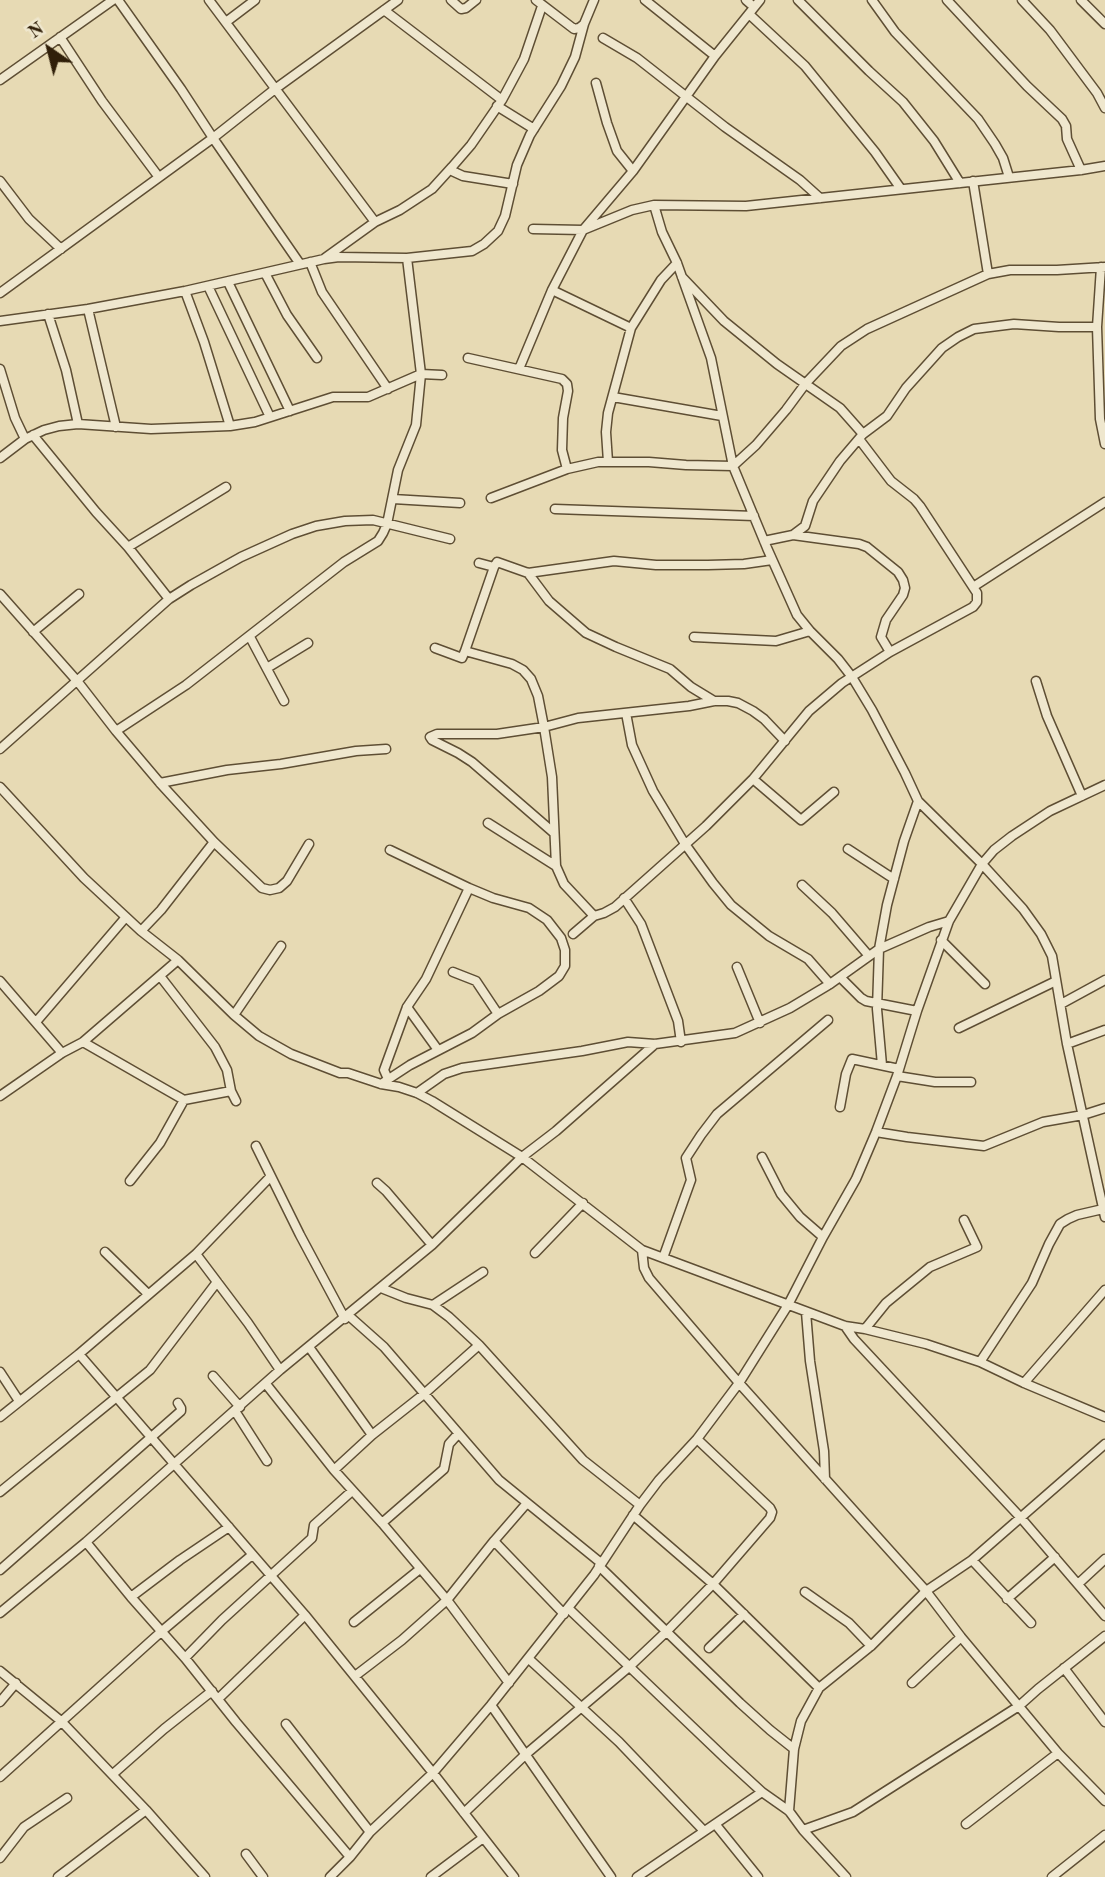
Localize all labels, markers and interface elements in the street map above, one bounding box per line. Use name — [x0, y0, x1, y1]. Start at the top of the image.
north arrow — [14, 14, 84, 84]
text: N — [25, 19, 48, 43]

